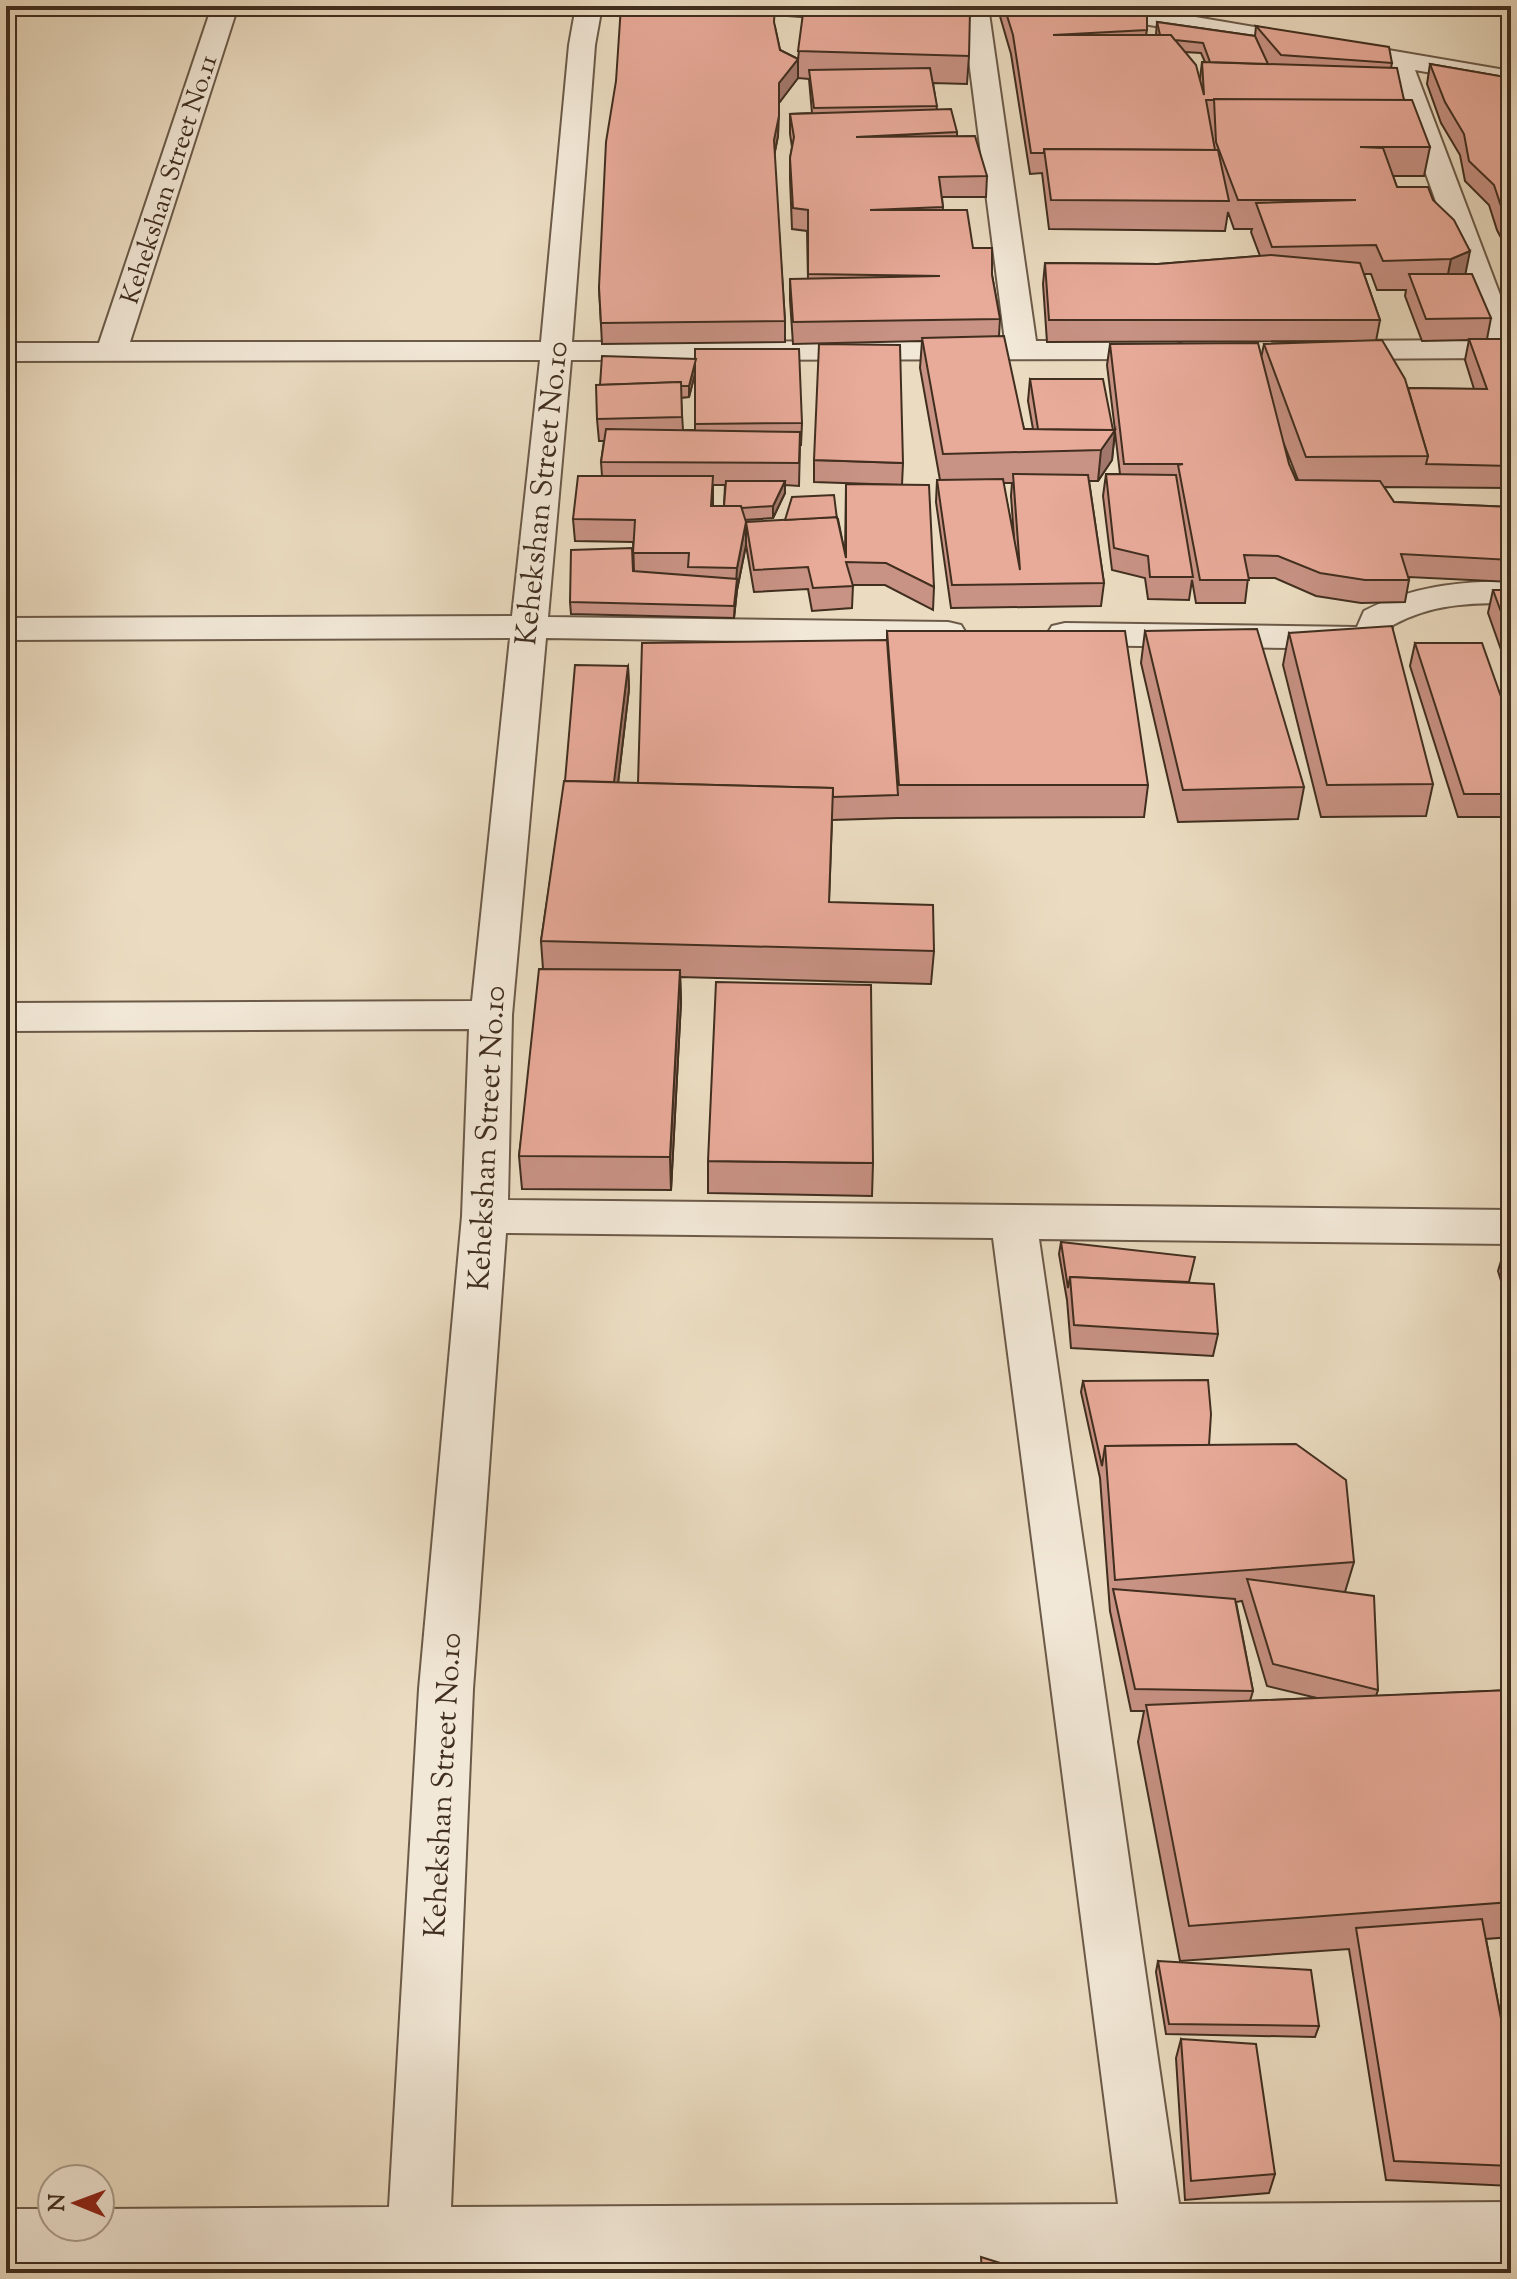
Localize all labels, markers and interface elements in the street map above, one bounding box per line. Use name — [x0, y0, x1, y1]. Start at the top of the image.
street label: Kehekshan Street No.11 — [113, 50, 228, 309]
street label: Kehekshan Street No.10 — [506, 339, 581, 647]
street label: Kehekshan Street No.10 — [459, 985, 518, 1292]
street label: Kehekshan Street No.10 — [415, 1632, 474, 1939]
north arrow — [36, 2163, 116, 2243]
text: N — [43, 2193, 75, 2212]

